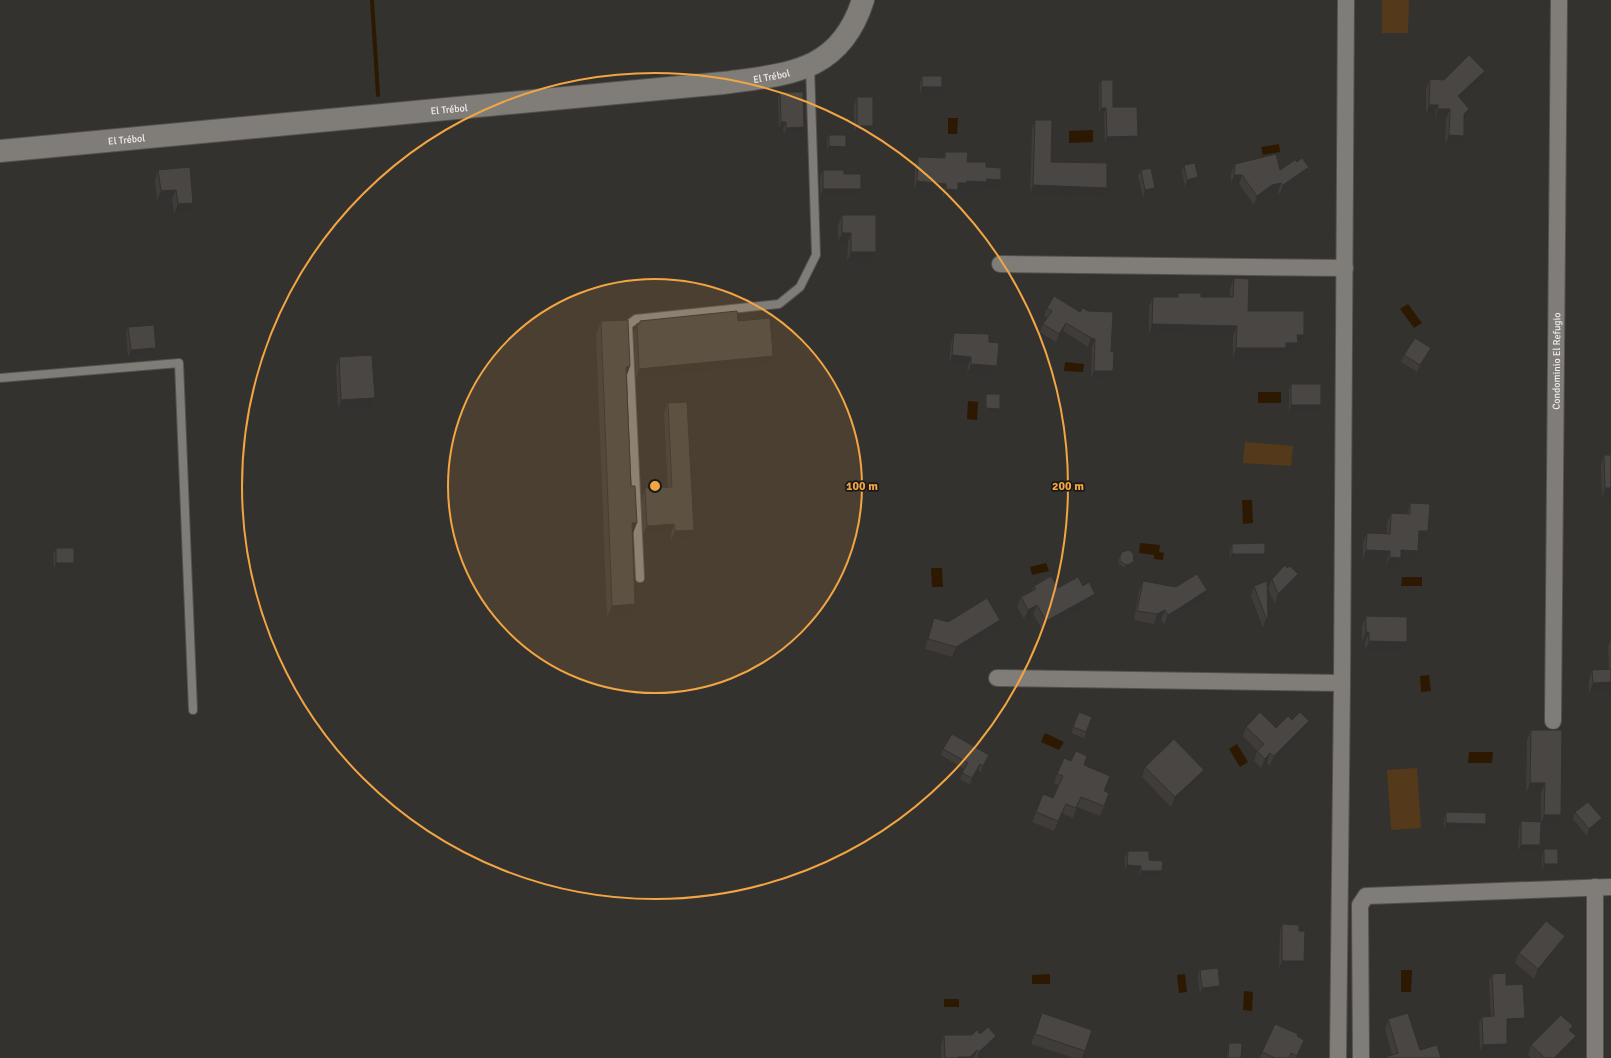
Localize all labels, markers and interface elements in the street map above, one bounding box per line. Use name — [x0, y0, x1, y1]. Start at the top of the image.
street label: El Trébol — [752, 67, 791, 86]
street label: El Trébol — [430, 102, 468, 117]
street label: El Trébol — [107, 132, 146, 148]
street label: Condominio El Refugio — [1551, 312, 1563, 410]
centre of rings — [648, 479, 662, 493]
text: 100 m — [846, 479, 878, 494]
text: 200 m — [1052, 479, 1084, 494]

